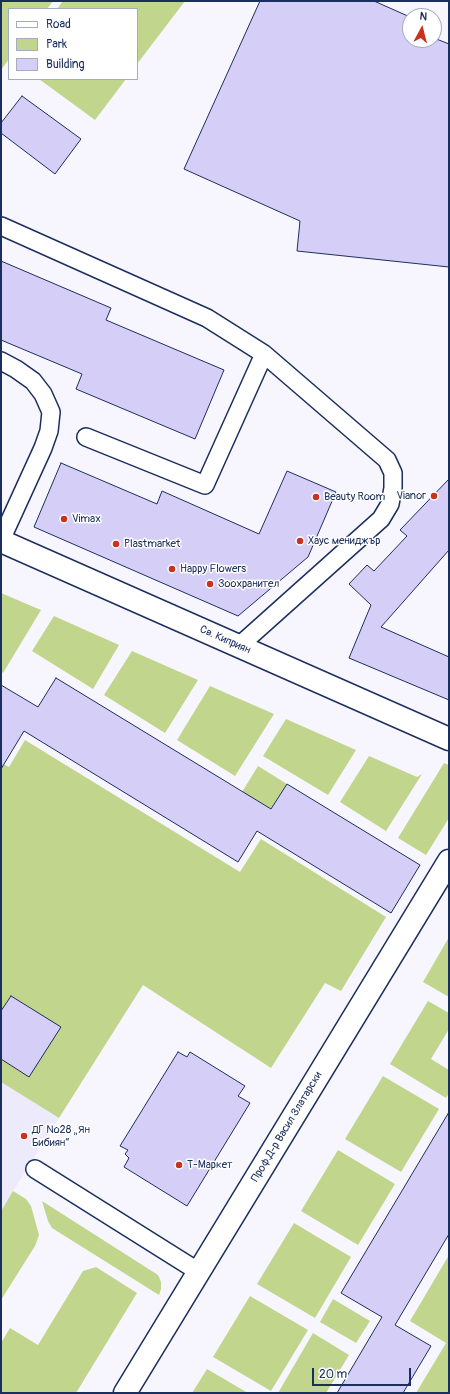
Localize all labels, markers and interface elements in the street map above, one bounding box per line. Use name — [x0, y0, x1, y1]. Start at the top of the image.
legend — [8, 8, 138, 80]
north arrow — [402, 8, 442, 48]
text: N — [419, 10, 428, 23]
text: Road — [46, 17, 71, 32]
text: Park — [46, 37, 67, 52]
text: Building — [46, 57, 85, 72]
place label: Vianor — [396, 489, 426, 503]
place label: Beauty Room — [324, 490, 385, 504]
marker: Vianor — [429, 491, 439, 501]
marker: Beauty Room — [311, 492, 321, 502]
place label: Vimax — [72, 512, 101, 526]
marker: Vimax — [59, 514, 69, 524]
place label: Хаус мениджър — [308, 534, 380, 548]
marker: Хаус мениджър — [295, 536, 305, 546]
place label: Plastmarket — [124, 537, 180, 551]
marker: Plastmarket — [111, 539, 121, 549]
place label: Happy Flowers — [180, 562, 246, 576]
marker: Happy Flowers — [167, 564, 177, 574]
place label: Зоохранител — [218, 577, 279, 591]
marker: Зоохранител — [205, 579, 215, 589]
street label: Св. Киприян — [197, 623, 253, 657]
street label: Проф.Д-р Васил Златарски — [249, 1070, 325, 1184]
place label: ДГ №28 „Ян Бибиян“ — [32, 1123, 90, 1149]
marker: ДГ №28 „Ян Бибиян“ — [19, 1131, 29, 1141]
place label: Т-Маркет — [187, 1158, 233, 1172]
marker: Т-Маркет — [174, 1160, 184, 1170]
scale bar — [314, 1360, 413, 1386]
text: 20 m — [319, 1367, 347, 1382]

